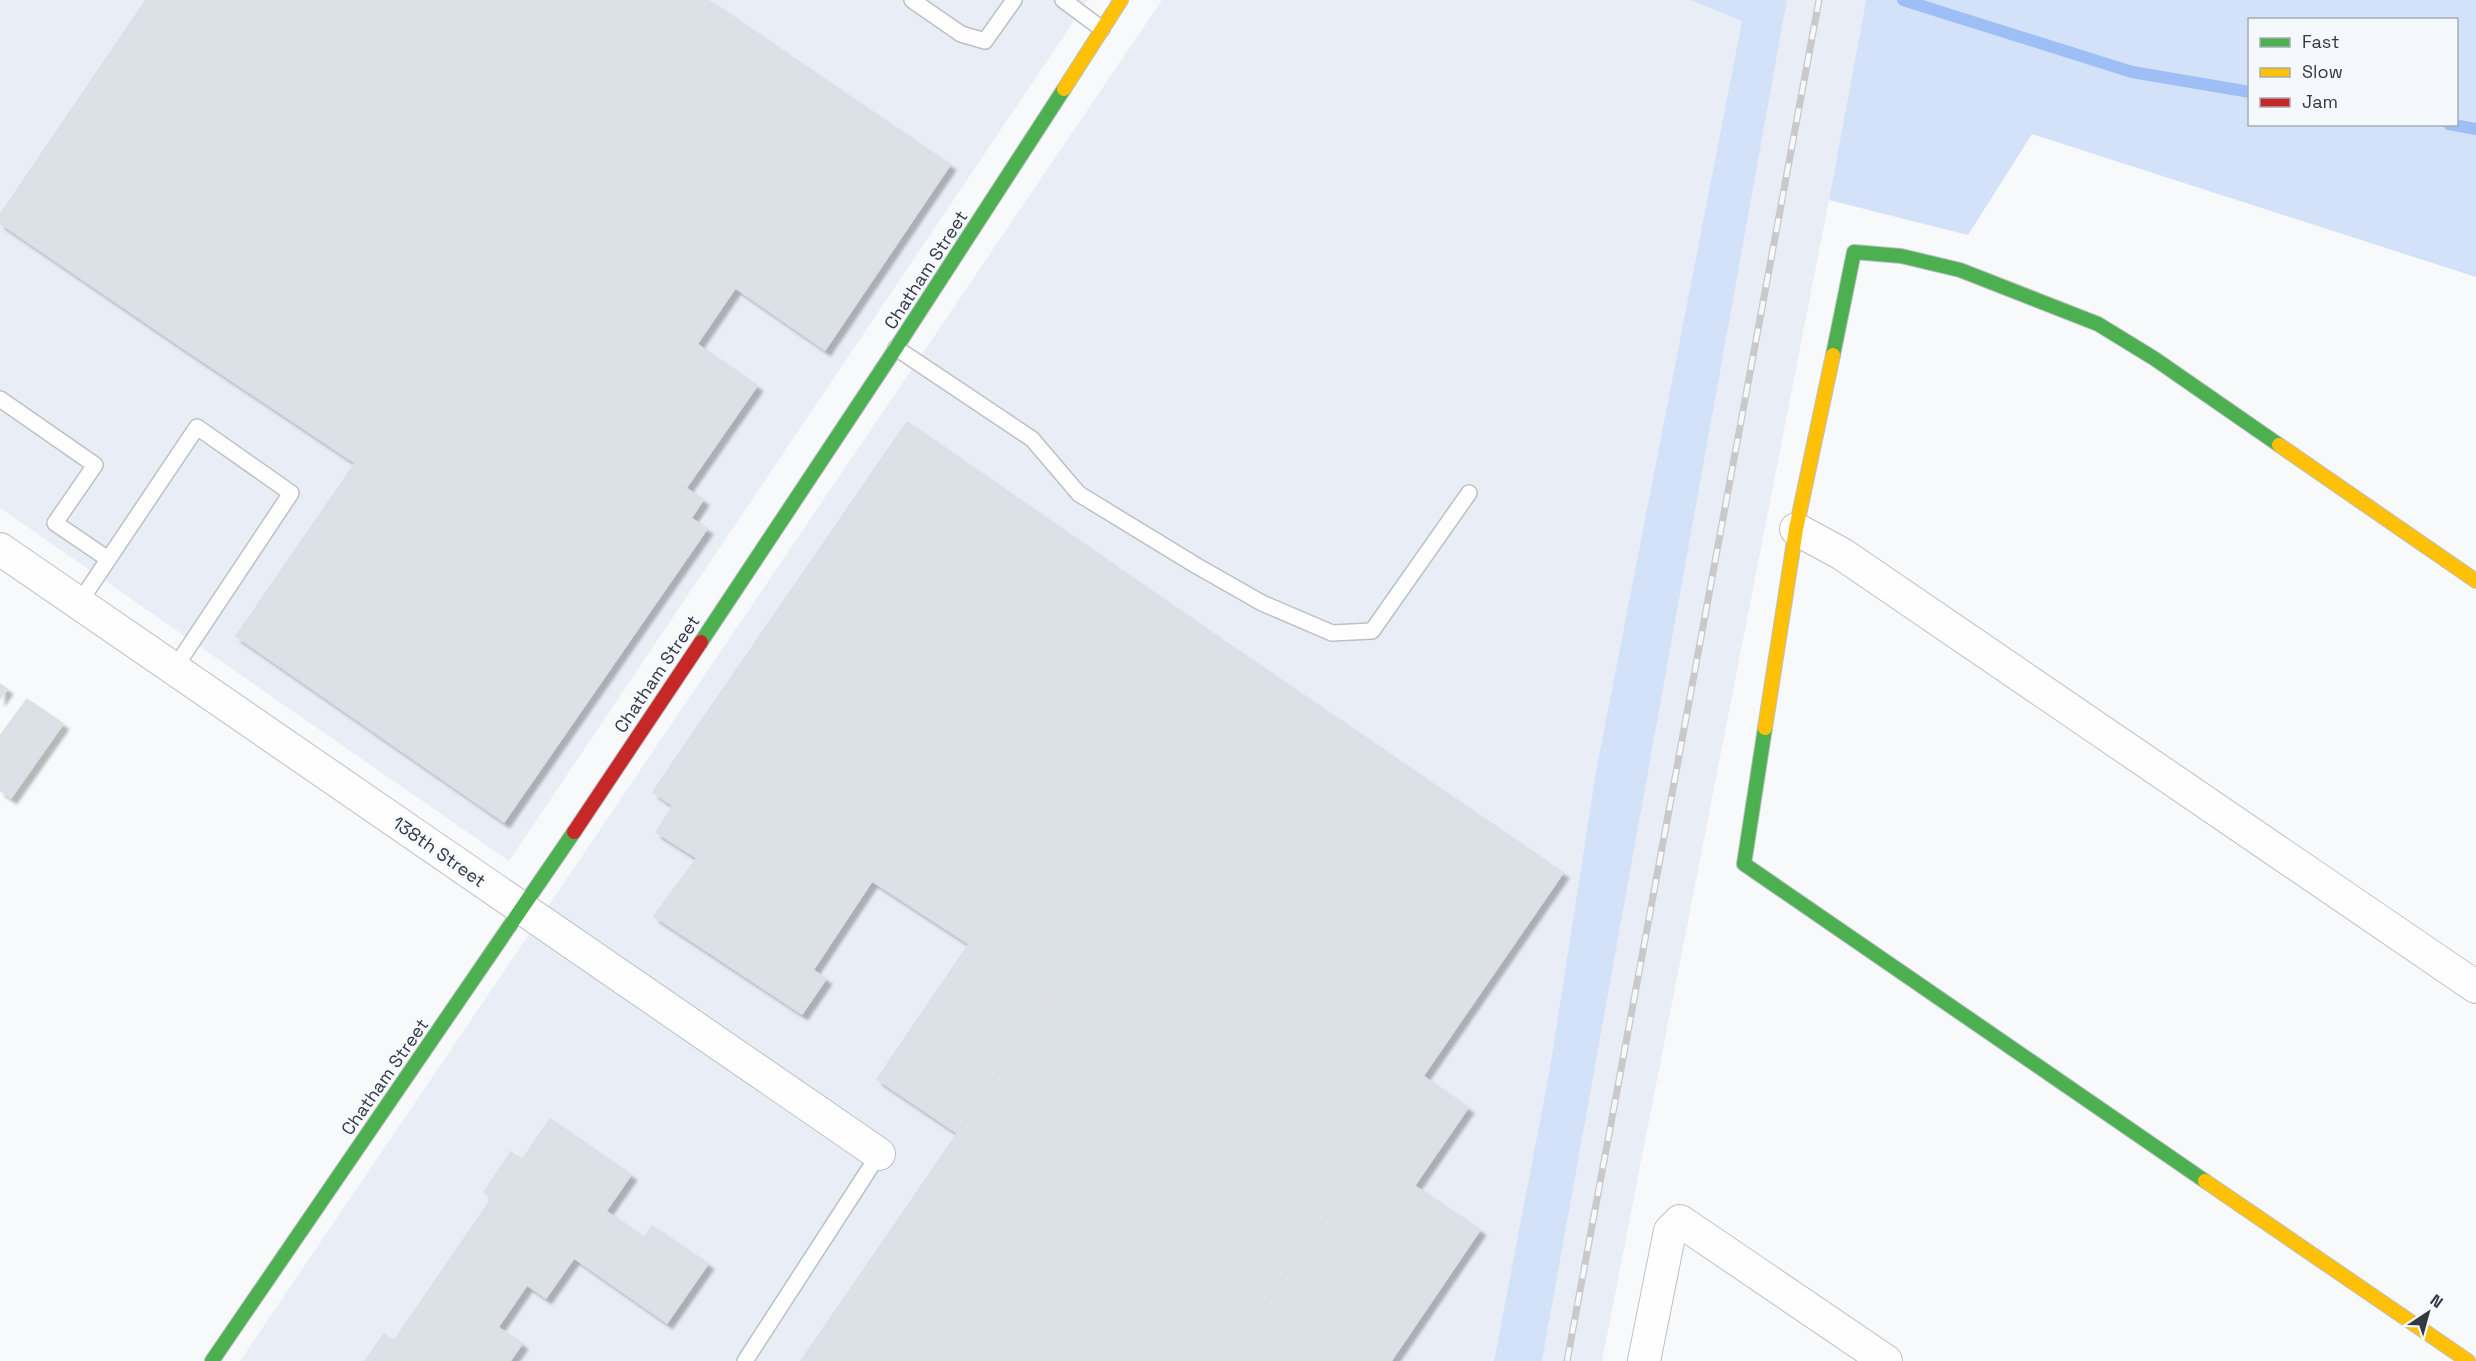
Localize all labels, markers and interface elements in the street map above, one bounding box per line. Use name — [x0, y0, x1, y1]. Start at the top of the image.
legend — [2248, 18, 2458, 126]
text: Fast — [2302, 30, 2339, 53]
text: Slow — [2302, 60, 2343, 83]
text: Jam — [2302, 90, 2338, 113]
street label: Chatham Street — [879, 206, 973, 334]
street label: Chatham Street — [609, 610, 704, 737]
street label: 138th Street — [388, 811, 490, 892]
street label: Chatham Street — [336, 1014, 433, 1139]
north arrow — [2398, 1283, 2458, 1343]
text: N — [2426, 1290, 2447, 1313]

